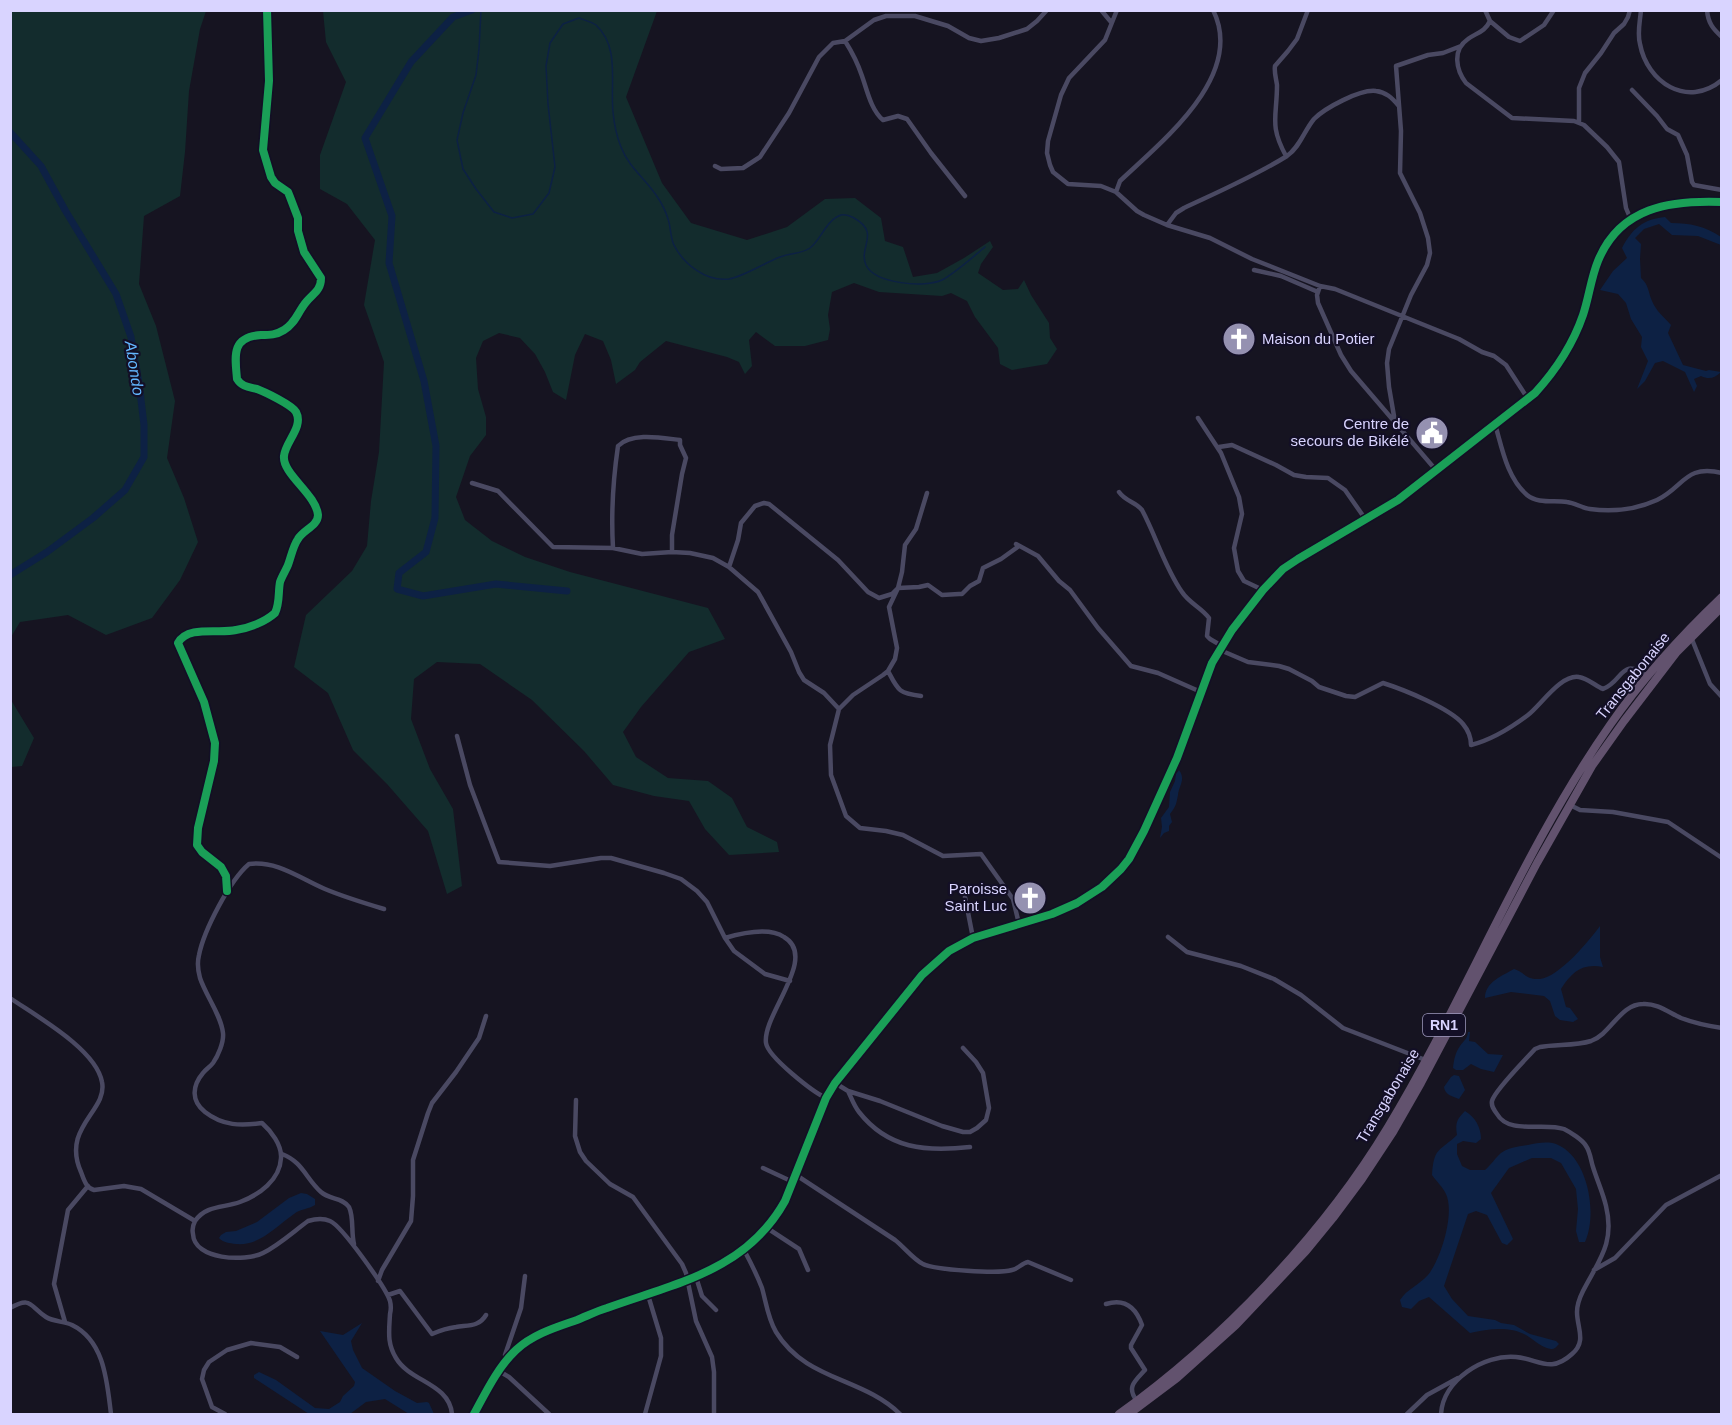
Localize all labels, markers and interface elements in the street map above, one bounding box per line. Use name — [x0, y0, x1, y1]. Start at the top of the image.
church icon: Maison du Potier — [1221, 321, 1257, 357]
place label: Maison du Potier — [1262, 330, 1375, 347]
water label: Abondo — [122, 339, 147, 397]
place label: Centre de secours de Bikélé — [1291, 415, 1409, 449]
public building icon: Centre de secours de Bikélé — [1414, 415, 1450, 451]
street label: Transgabonaise — [1592, 629, 1673, 723]
place label: Paroisse Saint Luc — [944, 880, 1007, 914]
church icon: Paroisse Saint Luc — [1012, 880, 1048, 916]
road number: RN1 — [1423, 1014, 1465, 1036]
street label: Transgabonaise — [1353, 1045, 1422, 1146]

